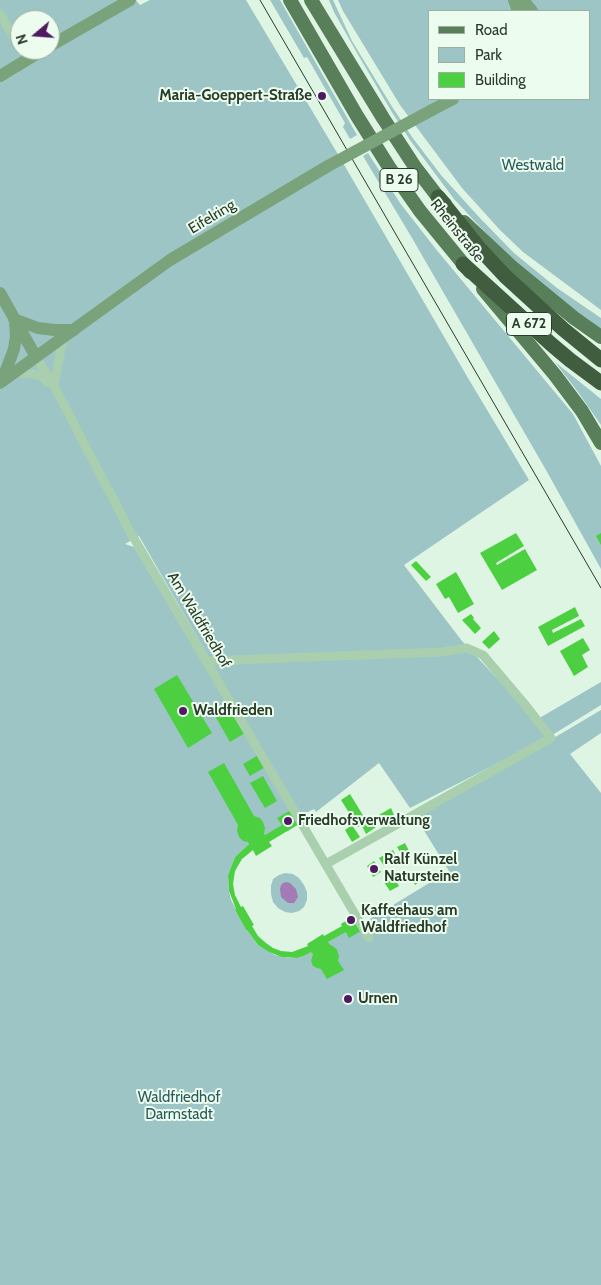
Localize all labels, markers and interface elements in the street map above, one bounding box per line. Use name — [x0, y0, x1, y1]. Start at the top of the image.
north arrow — [10, 10, 60, 60]
legend — [428, 10, 591, 100]
text: Road — [475, 21, 508, 39]
text: N — [12, 32, 32, 47]
text: Park — [475, 46, 502, 64]
text: Building — [475, 71, 526, 89]
place label: Maria-Goeppert-Straße — [159, 87, 312, 105]
marker: Maria-Goeppert-Straße — [316, 90, 328, 102]
park label: Westwald — [502, 157, 564, 175]
road number: B 26 — [380, 168, 418, 192]
street label: Eifelring — [185, 196, 239, 238]
street label: Rheinstraße — [426, 196, 488, 266]
road number: A 672 — [506, 312, 552, 336]
street label: Am Waldfriedhof — [163, 569, 235, 671]
place label: Waldfrieden — [193, 702, 273, 720]
marker: Waldfrieden — [177, 705, 189, 717]
place label: Friedhofsverwaltung — [298, 812, 430, 830]
marker: Friedhofsverwaltung — [282, 815, 294, 827]
place label: Ralf Künzel Natursteine — [384, 851, 459, 886]
marker: Ralf Künzel Natursteine — [368, 863, 380, 875]
place label: Kaffeehaus am Waldfriedhof — [361, 902, 457, 937]
marker: Kaffeehaus am Waldfriedhof — [345, 914, 357, 926]
place label: Urnen — [358, 990, 398, 1008]
marker: Urnen — [342, 993, 354, 1005]
park label: Waldfriedhof Darmstadt — [138, 1089, 220, 1124]

